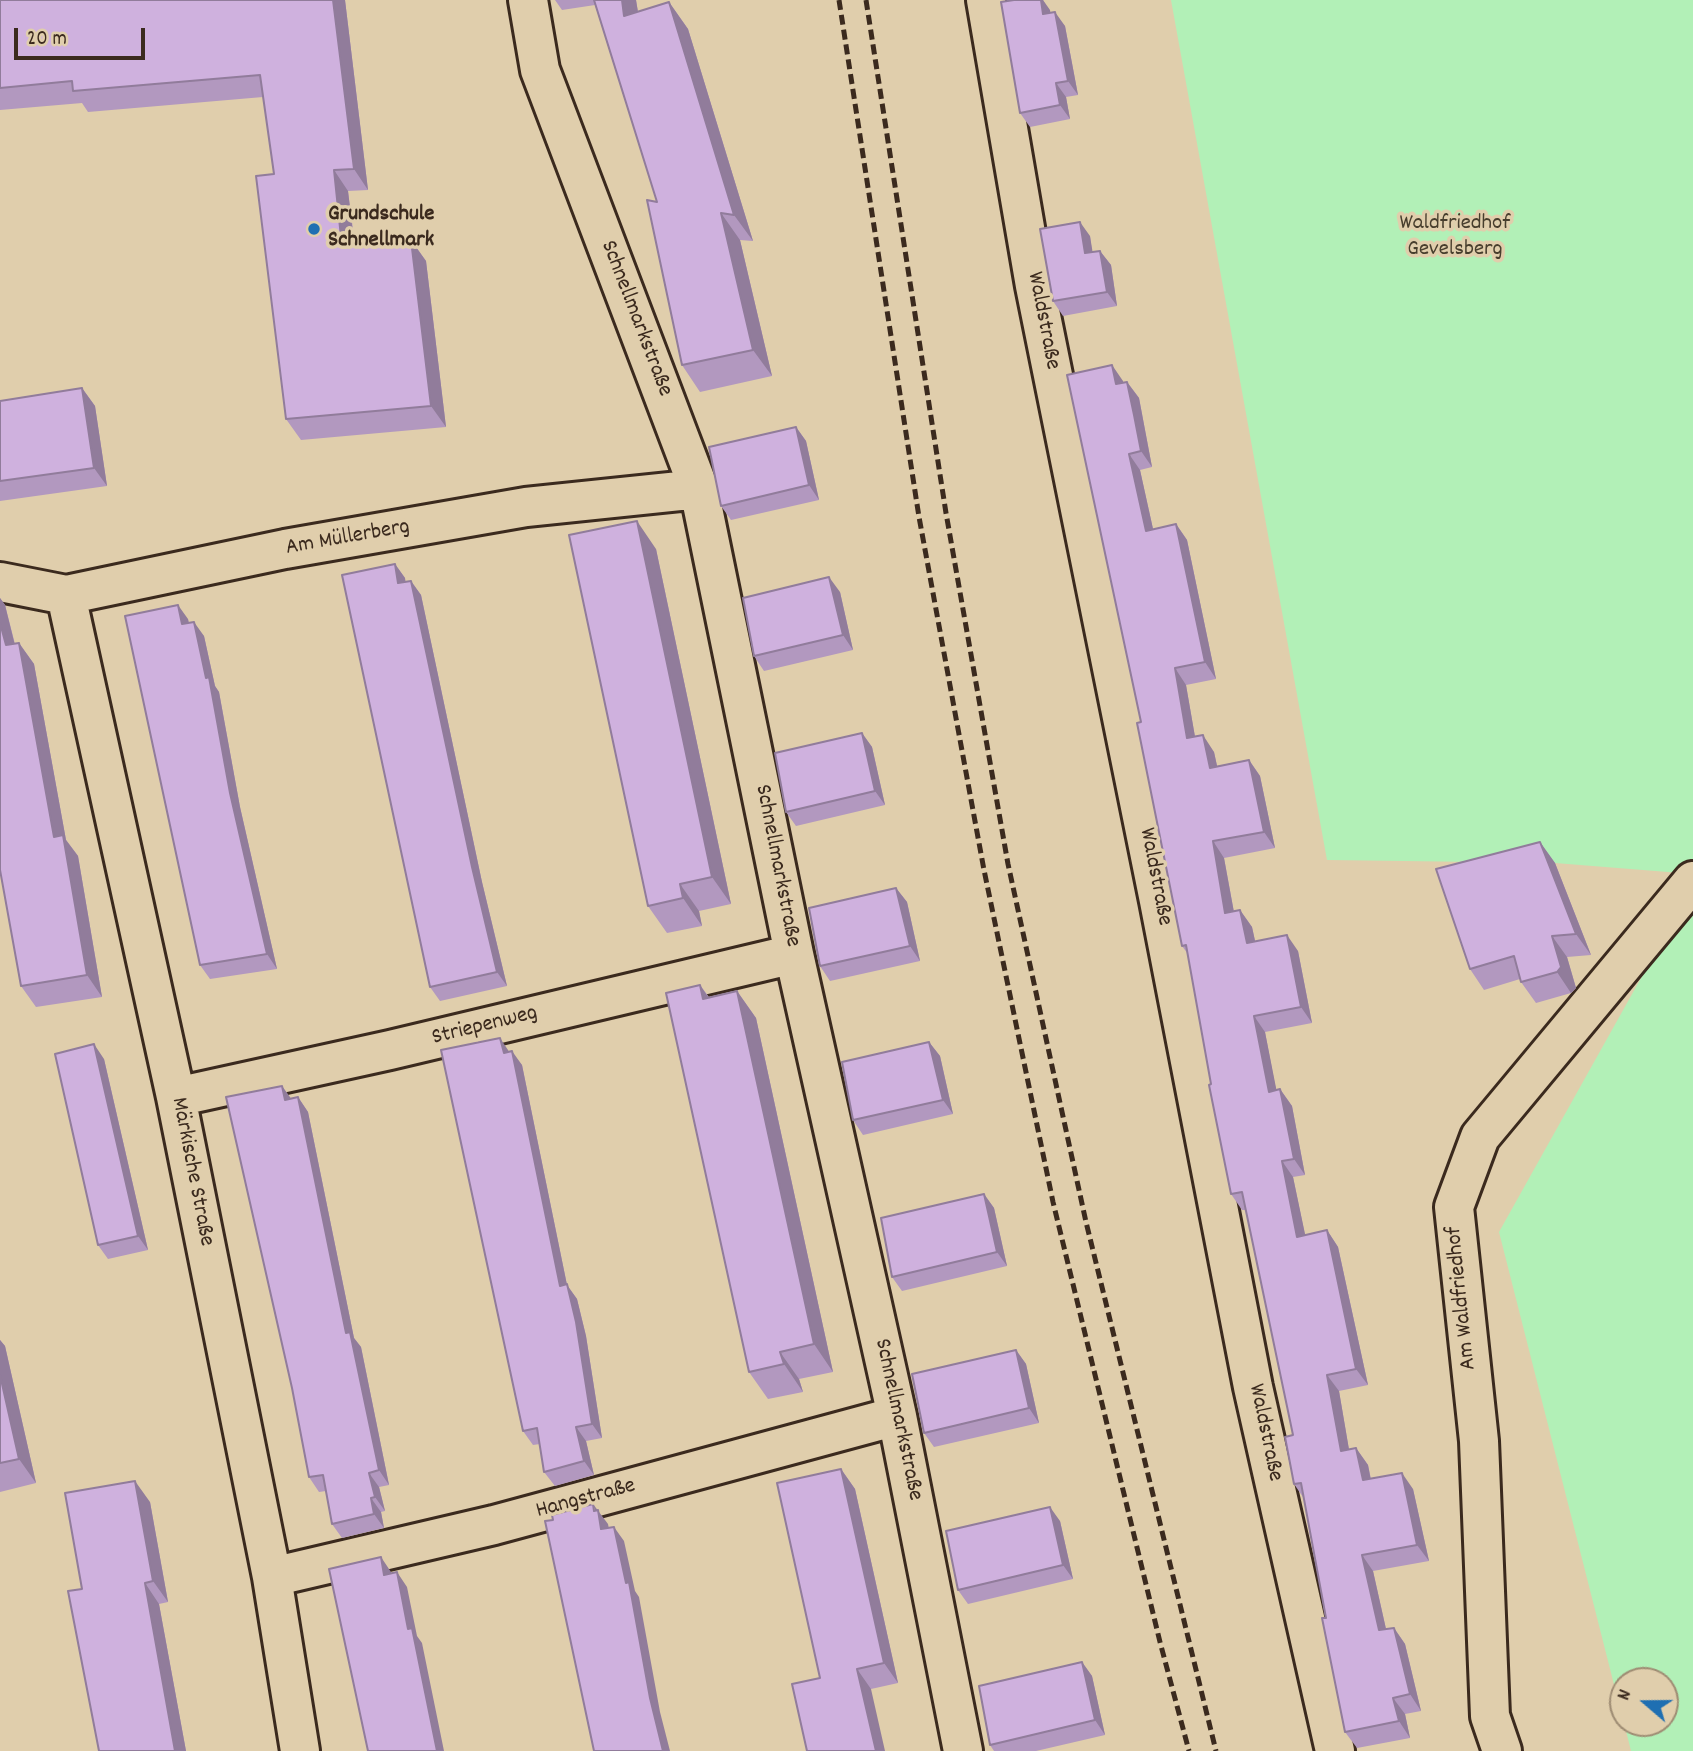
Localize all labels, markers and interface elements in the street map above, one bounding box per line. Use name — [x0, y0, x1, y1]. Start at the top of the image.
scale bar — [18, 14, 149, 58]
text: 20 m — [27, 25, 67, 55]
place label: Grundschule Schnellmark — [328, 202, 434, 256]
park label: Waldfriedhof Gevelsberg — [1400, 211, 1510, 265]
marker: Grundschule Schnellmark — [306, 221, 322, 237]
street label: Schnellmarkstraße — [593, 237, 677, 401]
street label: Waldstraße — [1019, 270, 1065, 372]
street label: Am Müllerberg — [284, 515, 412, 563]
street label: Schnellmarkstraße — [747, 783, 805, 949]
street label: Waldstraße — [1131, 826, 1177, 928]
street label: Striepenweg — [429, 1001, 541, 1053]
street label: Märkische Straße — [163, 1095, 219, 1249]
street label: Am Waldfriedhof — [1442, 1225, 1484, 1371]
street label: Schnellmarkstraße — [866, 1337, 928, 1503]
street label: Waldstraße — [1240, 1382, 1288, 1484]
street label: Hangstraße — [533, 1473, 639, 1527]
north arrow — [1609, 1667, 1679, 1737]
text: N — [1611, 1686, 1640, 1704]

